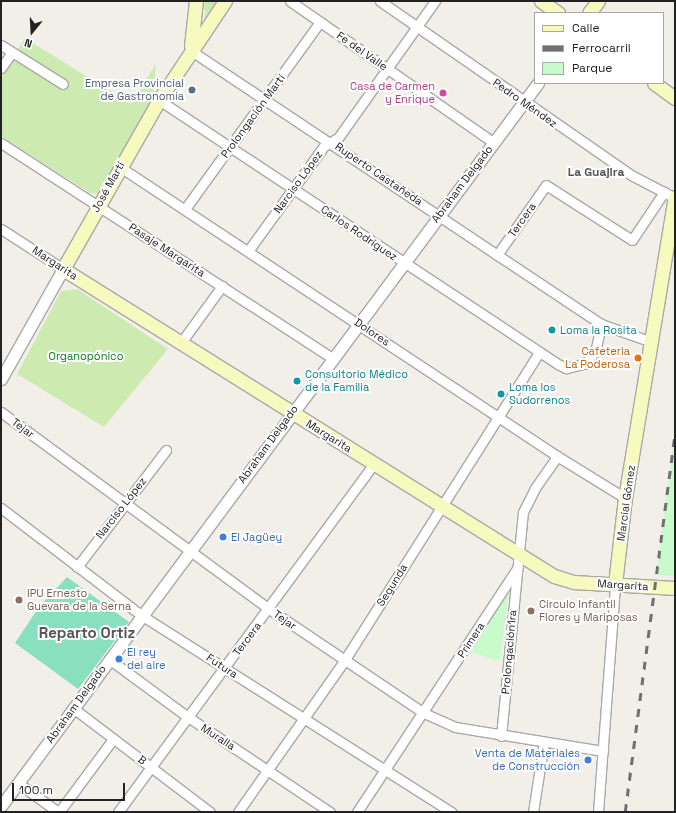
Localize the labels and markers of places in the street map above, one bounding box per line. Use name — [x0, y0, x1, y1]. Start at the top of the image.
place label: Empresa Provincial de Gastronomía — [85, 77, 184, 103]
place label: Casa de Carmen y Enrique — [350, 80, 435, 106]
marker: Empresa Provincial de Gastronomía — [187, 85, 197, 95]
marker: Casa de Carmen y Enrique — [438, 88, 448, 98]
place label: Loma la Rosita — [560, 323, 637, 337]
marker: Loma la Rosita — [547, 325, 557, 335]
place label: Cafeteria La Poderosa — [565, 345, 630, 371]
marker: Cafeteria La Poderosa — [633, 353, 643, 363]
place label: Consultorio Médico de la Familia — [305, 368, 408, 394]
marker: Consultorio Médico de la Familia — [292, 376, 302, 386]
place label: Loma los Sudorrenos — [509, 381, 570, 407]
marker: Loma los Sudorrenos — [496, 389, 506, 399]
place label: El Jagüey — [231, 530, 282, 544]
marker: El Jagüey — [218, 532, 228, 542]
place label: IPU Ernesto Guevara de la Serna — [27, 587, 131, 613]
marker: IPU Ernesto Guevara de la Serna — [14, 595, 24, 605]
place label: Círculo Infantil Flores y Mariposas — [539, 598, 637, 624]
marker: Círculo Infantil Flores y Mariposas — [526, 606, 536, 616]
place label: El rey del aire — [127, 646, 166, 672]
marker: El rey del aire — [114, 654, 124, 664]
place label: Venta de Materiales de Construcción — [475, 747, 580, 773]
marker: Venta de Materiales de Construcción — [583, 755, 593, 765]

